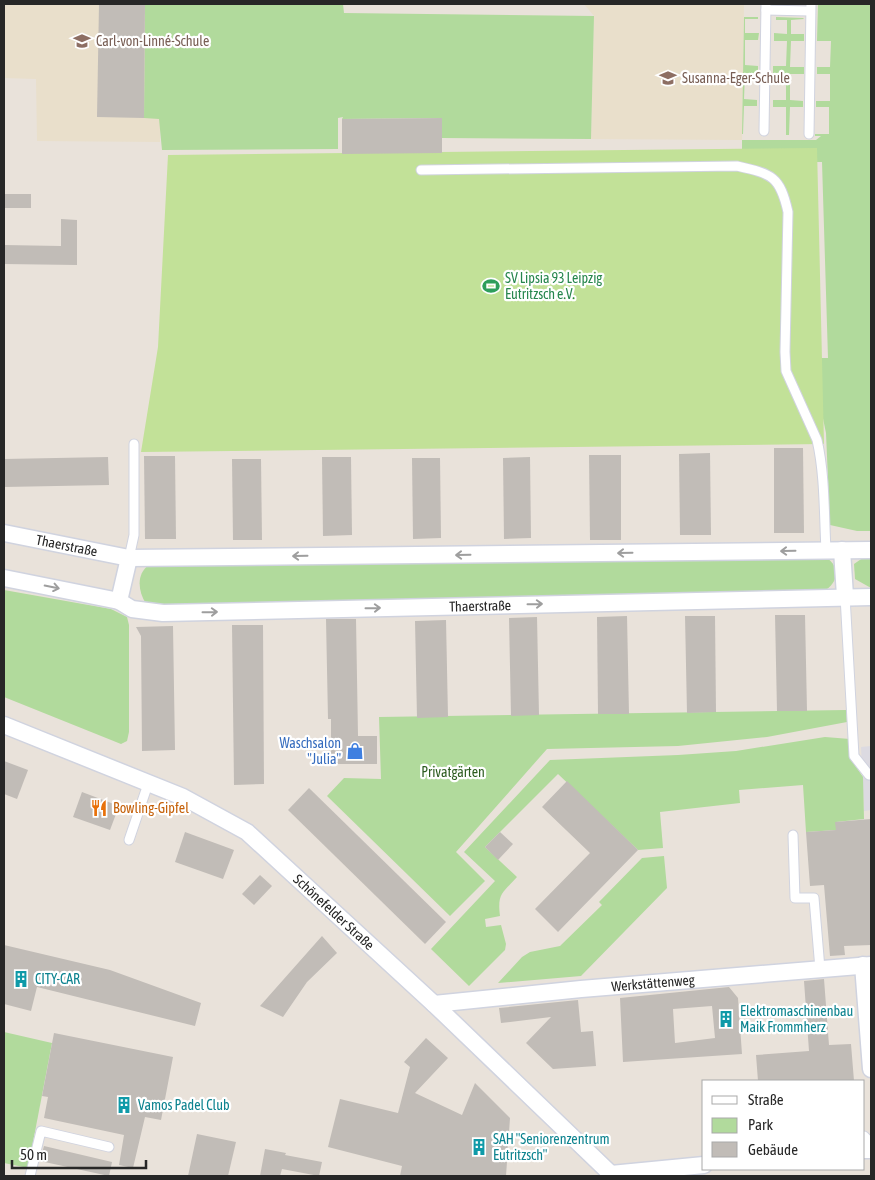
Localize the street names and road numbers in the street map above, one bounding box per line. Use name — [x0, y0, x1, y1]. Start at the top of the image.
street label: Thaerstraße — [35, 532, 99, 559]
street label: Thaerstraße — [449, 597, 511, 615]
street label: Schönefelder Straße — [290, 871, 378, 953]
street label: Werkstättenweg — [611, 972, 695, 994]

